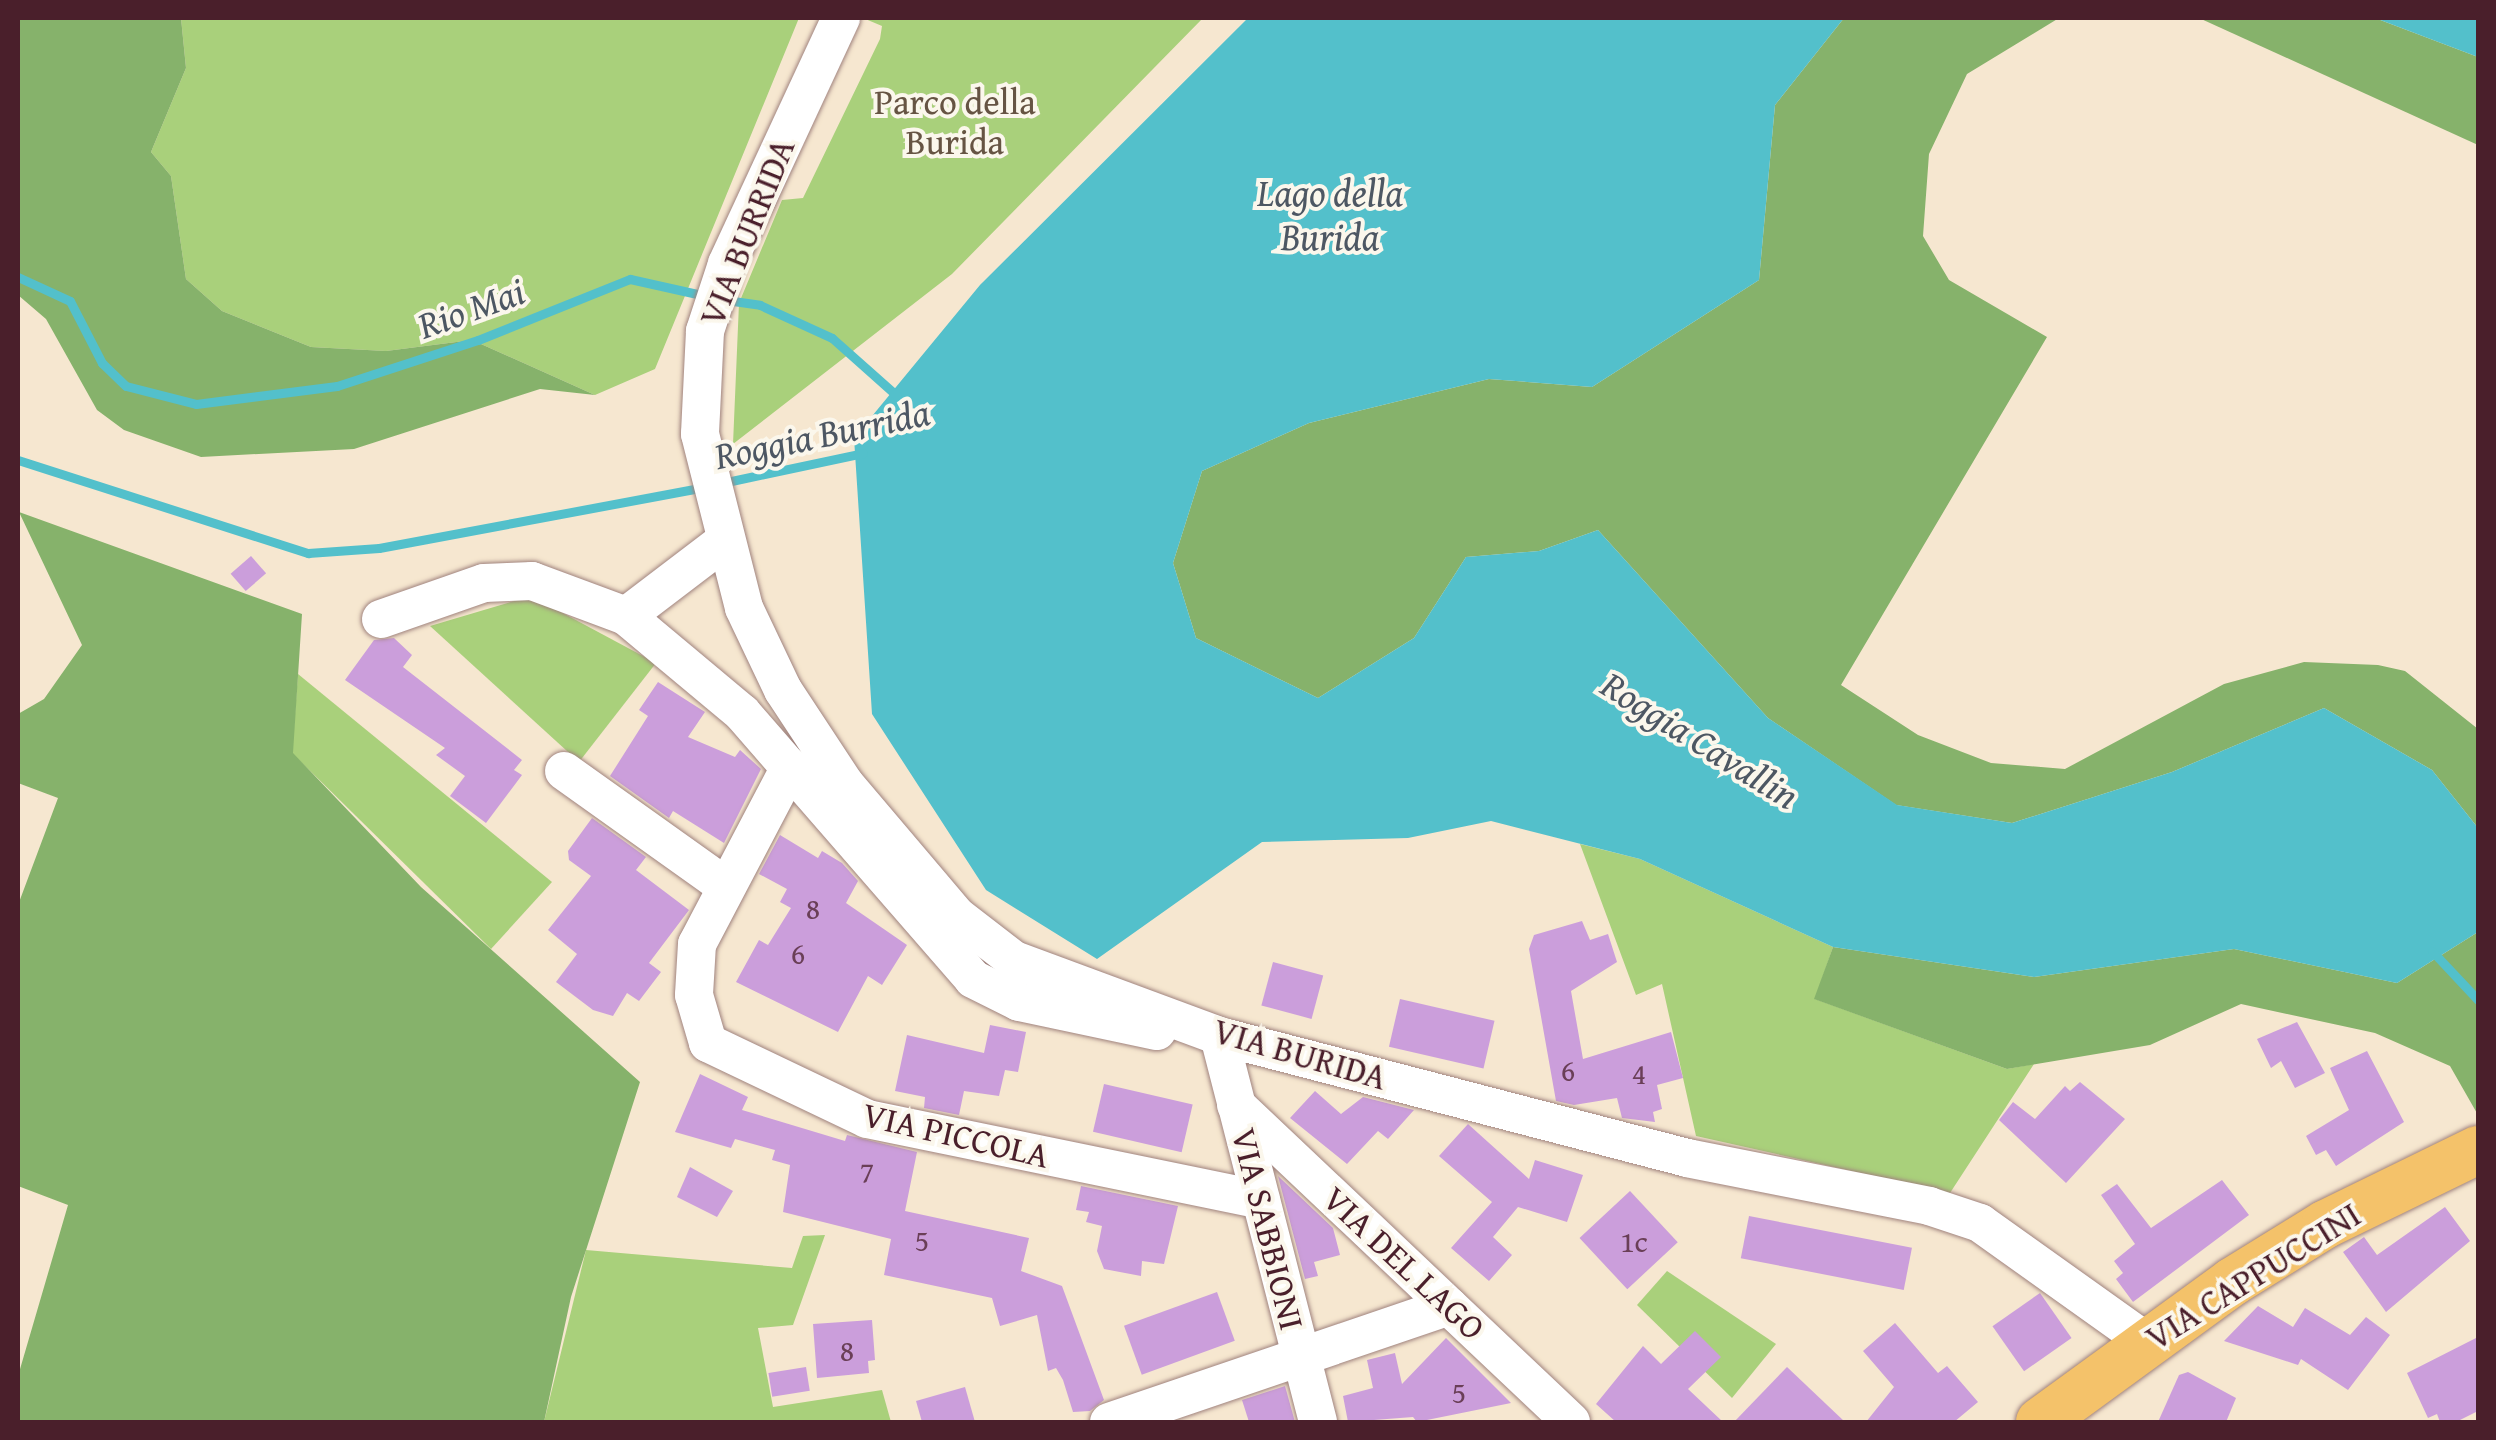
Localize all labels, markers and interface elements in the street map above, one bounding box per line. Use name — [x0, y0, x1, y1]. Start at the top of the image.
park label: Parco della Burida — [874, 81, 1036, 163]
street label: VIA BURRIDA — [690, 132, 804, 332]
water label: Lago della Burida — [1257, 170, 1403, 260]
water label: Rio Mai — [412, 268, 530, 348]
water label: Roggia Burrida — [710, 389, 934, 479]
water label: Roggia Cavallin — [1593, 661, 1807, 819]
house number: 8 — [806, 890, 820, 926]
house number: 6 — [791, 935, 805, 971]
street label: VIA BURIDA — [1209, 1009, 1391, 1099]
house number: 6 — [1561, 1052, 1575, 1088]
house number: 4 — [1632, 1055, 1646, 1091]
street label: VIA PICCOLA — [859, 1093, 1053, 1177]
street label: VIA SABBIONI — [1223, 1124, 1313, 1334]
house number: 7 — [860, 1153, 874, 1189]
street label: VIA DEL LAGO — [1314, 1177, 1494, 1349]
street label: VIA CAPPUCCINI — [2138, 1193, 2368, 1359]
house number: 5 — [915, 1222, 929, 1258]
house number: 1c — [1620, 1223, 1648, 1259]
house number: 8 — [840, 1332, 854, 1368]
house number: 5 — [1452, 1374, 1466, 1410]

